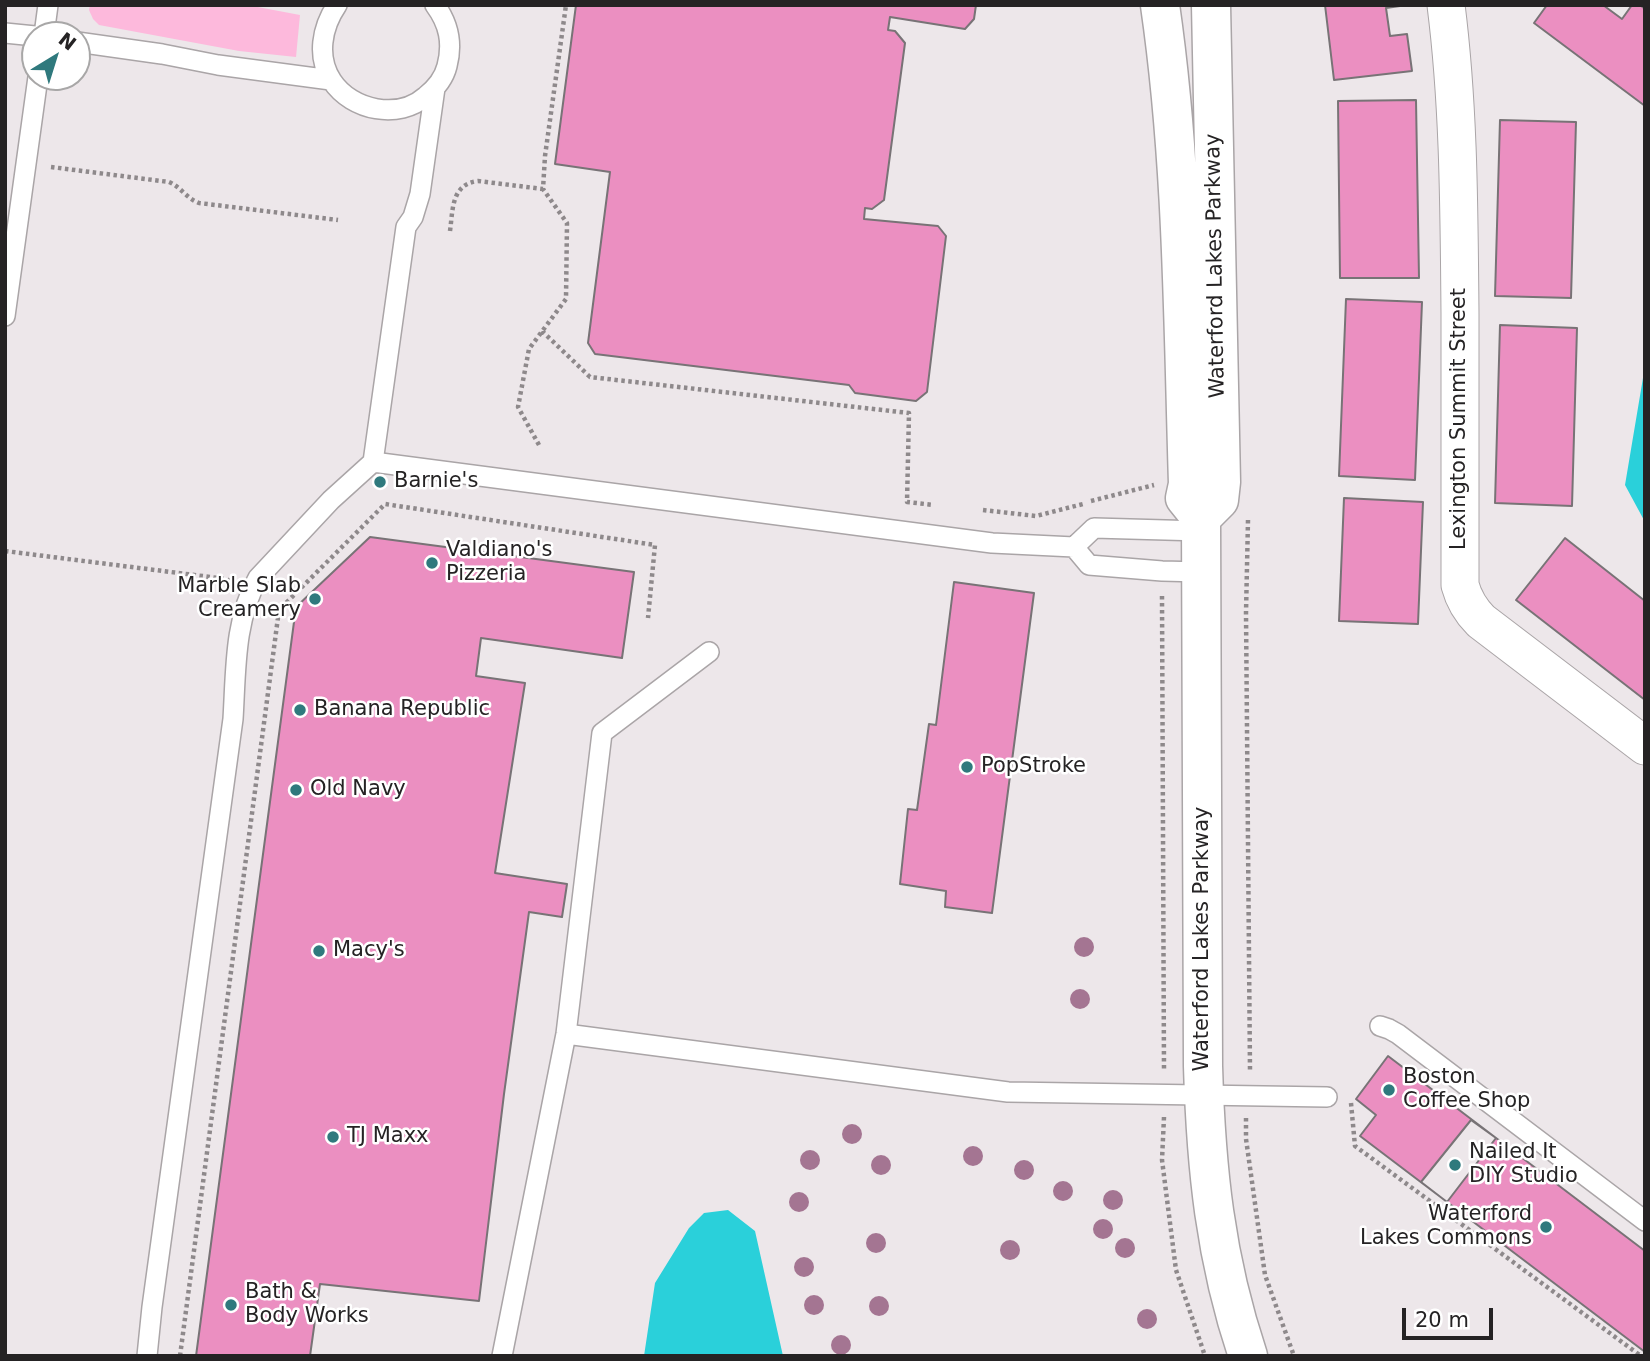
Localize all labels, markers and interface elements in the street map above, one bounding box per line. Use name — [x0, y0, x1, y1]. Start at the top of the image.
north arrow — [21, 21, 91, 91]
text: N — [55, 27, 81, 55]
street label: Waterford Lakes Parkway — [1201, 133, 1231, 399]
street label: Lexington Summit Street — [1447, 288, 1473, 550]
place label: Barnie's — [394, 469, 478, 495]
marker: Barnie's — [372, 474, 388, 490]
place label: Valdiano's Pizzeria — [446, 538, 552, 588]
marker: Valdiano's Pizzeria — [424, 555, 440, 571]
place label: Marble Slab Creamery — [177, 574, 301, 624]
marker: Marble Slab Creamery — [307, 591, 323, 607]
place label: Banana Republic — [314, 697, 490, 723]
marker: Banana Republic — [292, 702, 308, 718]
place label: PopStroke — [981, 754, 1086, 780]
marker: PopStroke — [959, 759, 975, 775]
place label: Old Navy — [310, 777, 406, 803]
marker: Old Navy — [288, 782, 304, 798]
street label: Waterford Lakes Parkway — [1190, 807, 1216, 1071]
place label: Macy's — [333, 938, 405, 964]
marker: Macy's — [311, 943, 327, 959]
place label: Boston Coffee Shop — [1403, 1065, 1530, 1115]
marker: Boston Coffee Shop — [1381, 1082, 1397, 1098]
place label: TJ Maxx — [347, 1124, 429, 1150]
marker: TJ Maxx — [325, 1129, 341, 1145]
place label: Nailed It DIY Studio — [1469, 1140, 1578, 1190]
marker: Nailed It DIY Studio — [1447, 1157, 1463, 1173]
place label: Waterford Lakes Commons — [1360, 1202, 1532, 1252]
marker: Waterford Lakes Commons — [1538, 1219, 1554, 1235]
place label: Bath & Body Works — [245, 1280, 369, 1330]
scale bar — [1405, 1294, 1496, 1338]
marker: Bath & Body Works — [223, 1297, 239, 1313]
text: 20 m — [1415, 1308, 1469, 1332]

